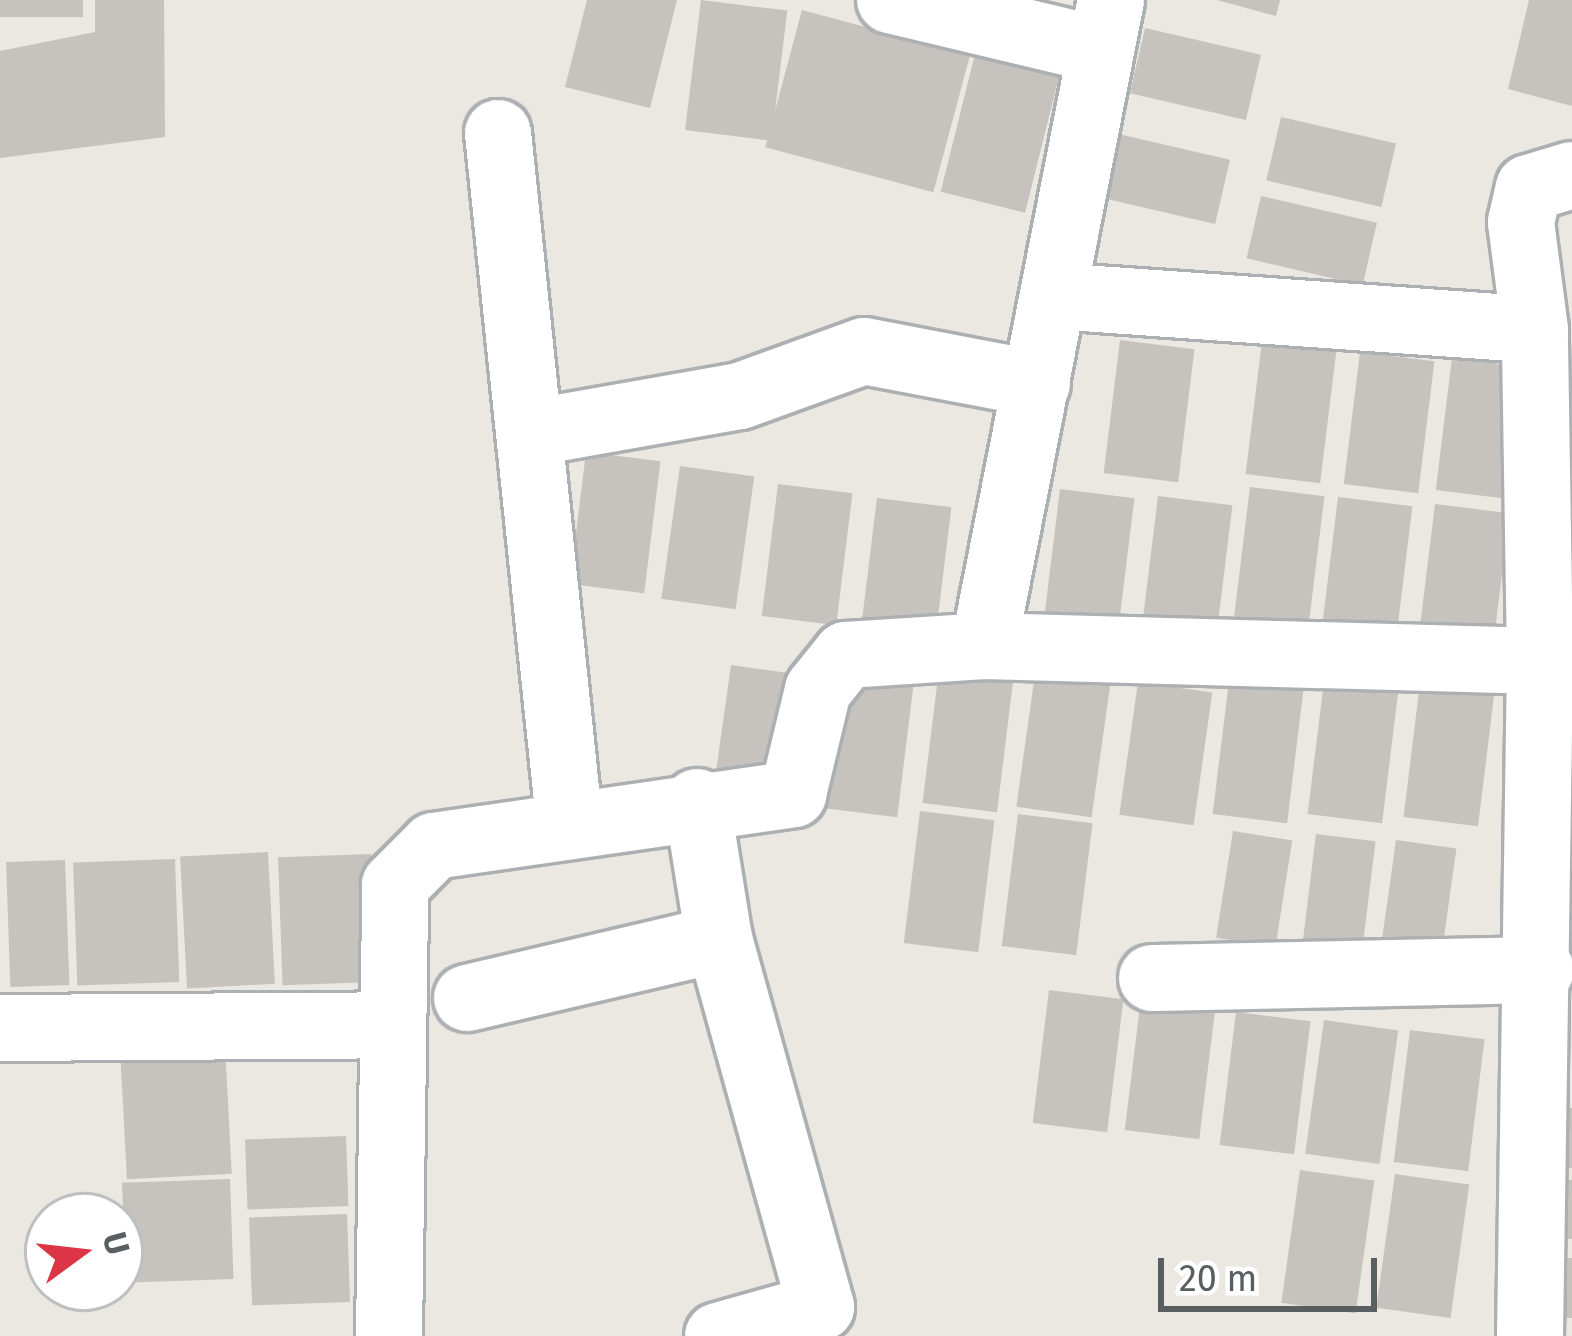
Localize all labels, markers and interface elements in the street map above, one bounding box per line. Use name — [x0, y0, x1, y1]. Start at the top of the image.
north arrow — [24, 1192, 144, 1312]
text: U — [94, 1228, 138, 1259]
scale bar — [1164, 1234, 1383, 1308]
text: 20 m — [1179, 1257, 1257, 1301]

